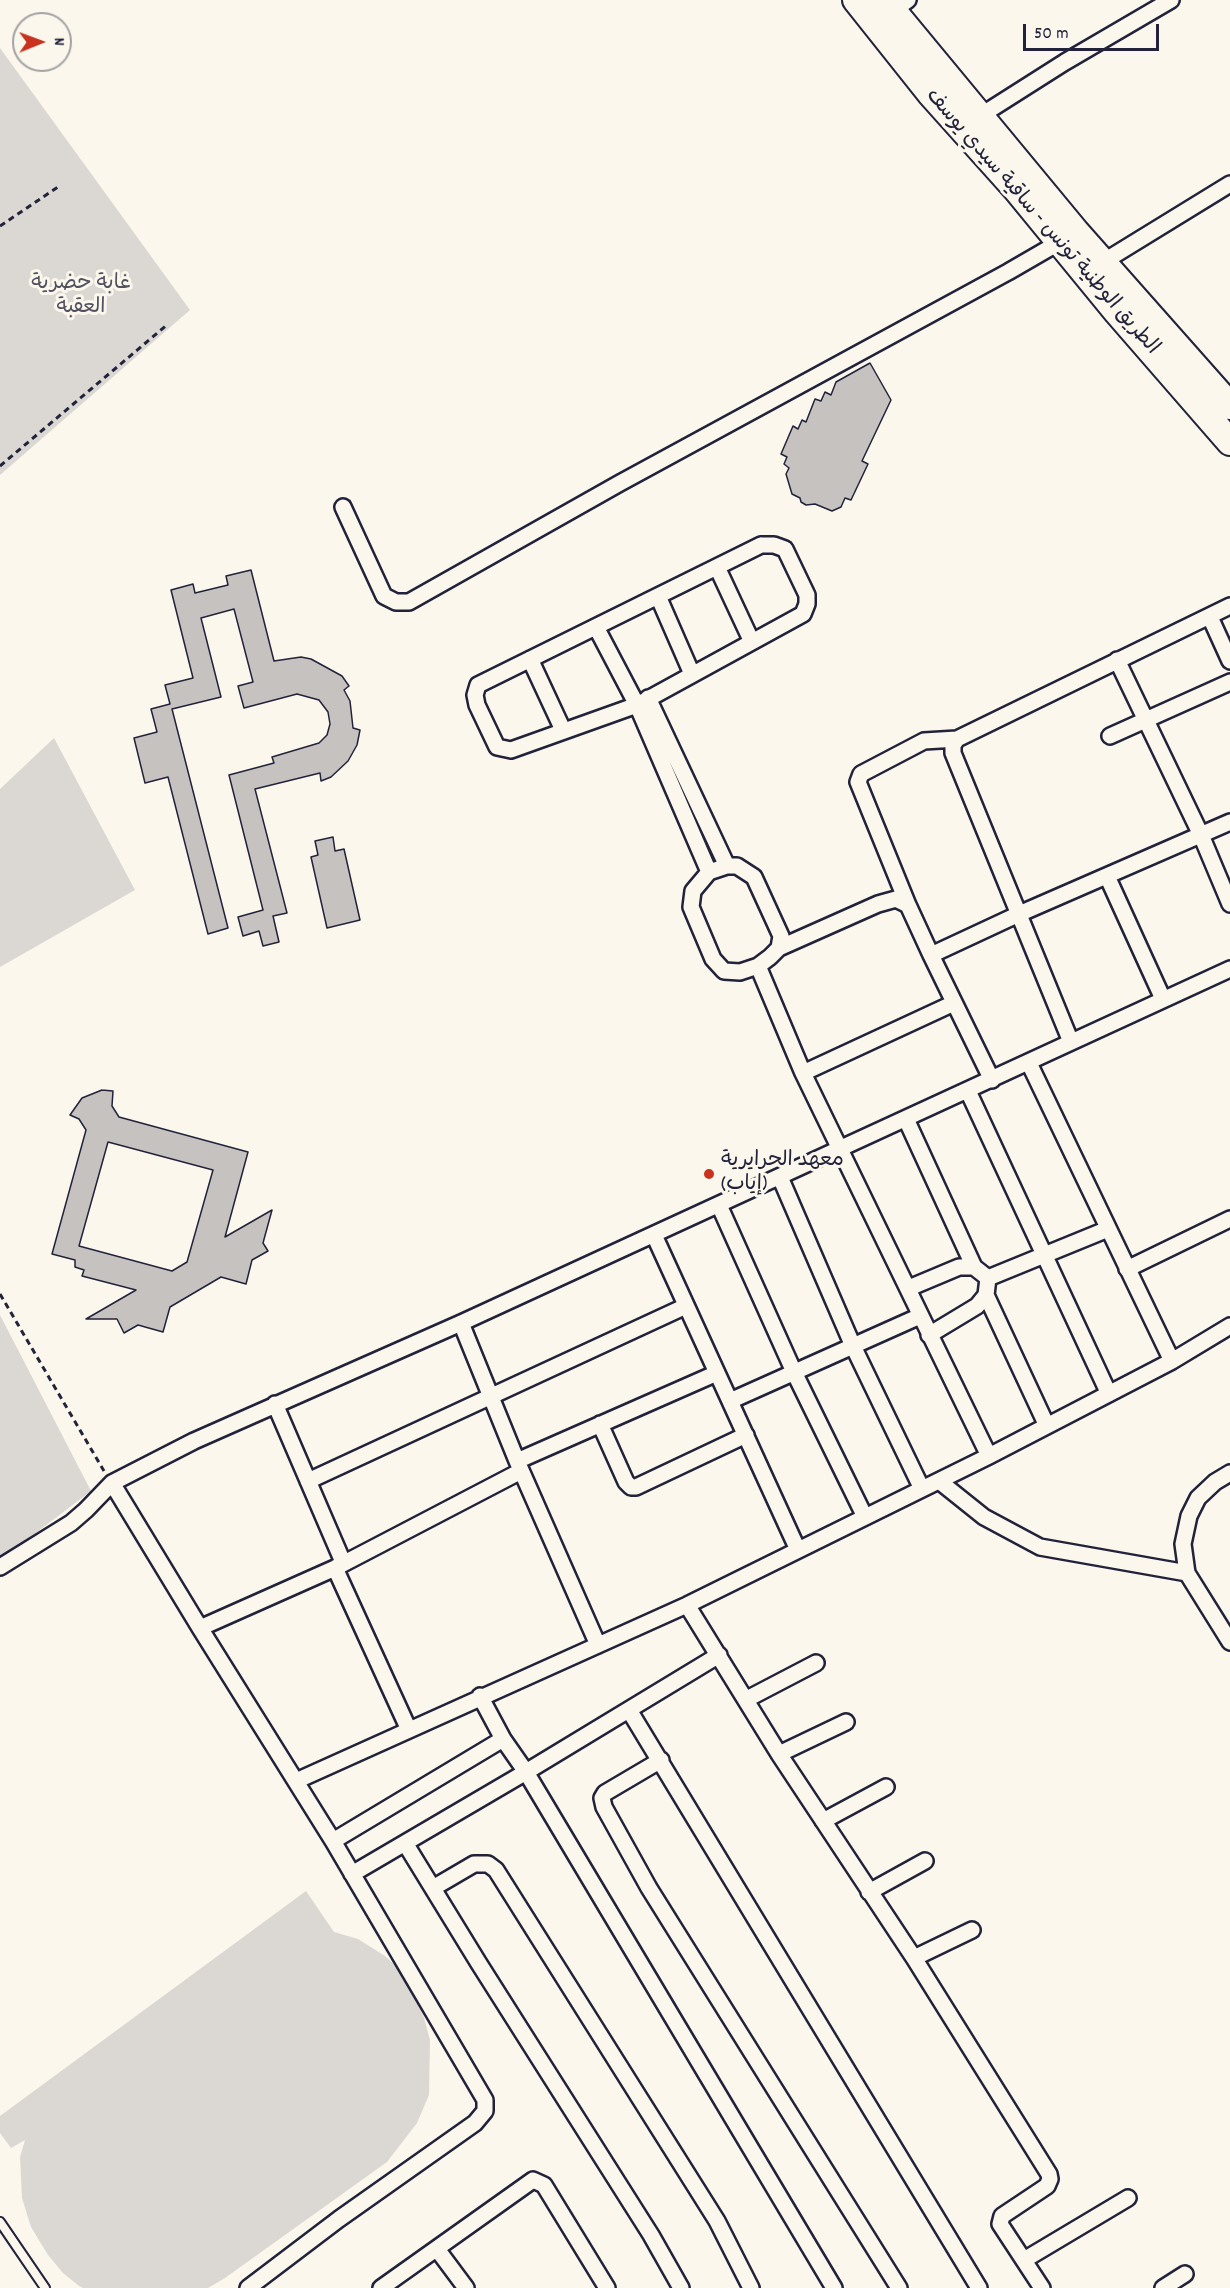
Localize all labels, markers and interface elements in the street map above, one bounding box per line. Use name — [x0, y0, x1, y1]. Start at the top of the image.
north arrow — [12, 12, 72, 72]
scale bar — [1026, 12, 1162, 50]
text: 50 m — [1034, 22, 1069, 47]
text: N — [47, 38, 70, 46]
street label: الطريق الوطنية تونس - ساقية سيدي يوسف — [919, 85, 1163, 361]
park label: غابة حضرية العقبة — [31, 272, 131, 322]
place label: معهد الحرايرية (إياب) — [721, 1149, 844, 1199]
marker: معهد الحرايرية (إياب) — [702, 1167, 716, 1181]

